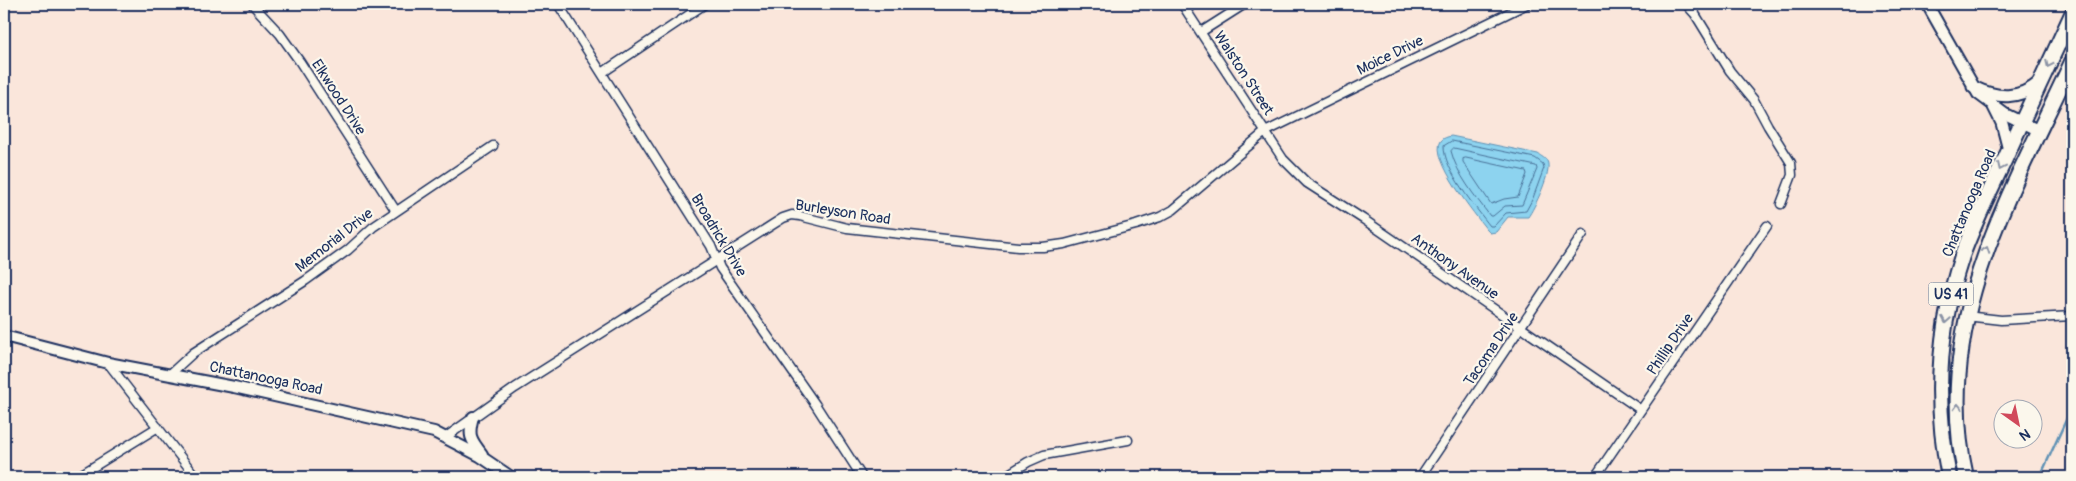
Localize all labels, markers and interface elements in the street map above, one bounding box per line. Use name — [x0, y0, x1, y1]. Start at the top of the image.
street label: Walston Street — [1209, 28, 1278, 120]
street label: Moice Drive — [1354, 31, 1427, 80]
street label: Elkwood Drive — [307, 56, 370, 139]
one-way arrow — [2045, 59, 2055, 68]
street label: Chattanooga Road — [1938, 146, 2001, 260]
one-way arrow — [1997, 162, 2007, 171]
street label: Broadrick Drive — [686, 190, 751, 281]
street label: Burleyson Road — [794, 196, 892, 229]
street label: Memorial Drive — [292, 204, 377, 277]
street label: Anthony Avenue — [1407, 229, 1503, 304]
one-way arrow — [1980, 246, 1990, 255]
road number: US 41 — [1928, 282, 1974, 306]
street label: Tacoma Drive — [1460, 308, 1523, 390]
street label: Phillip Drive — [1643, 309, 1698, 379]
one-way arrow — [1942, 315, 1952, 324]
street label: Chattanooga Road — [208, 357, 324, 400]
north arrow — [1994, 398, 2044, 448]
one-way arrow — [1952, 403, 1963, 411]
text: N — [2016, 425, 2033, 444]

